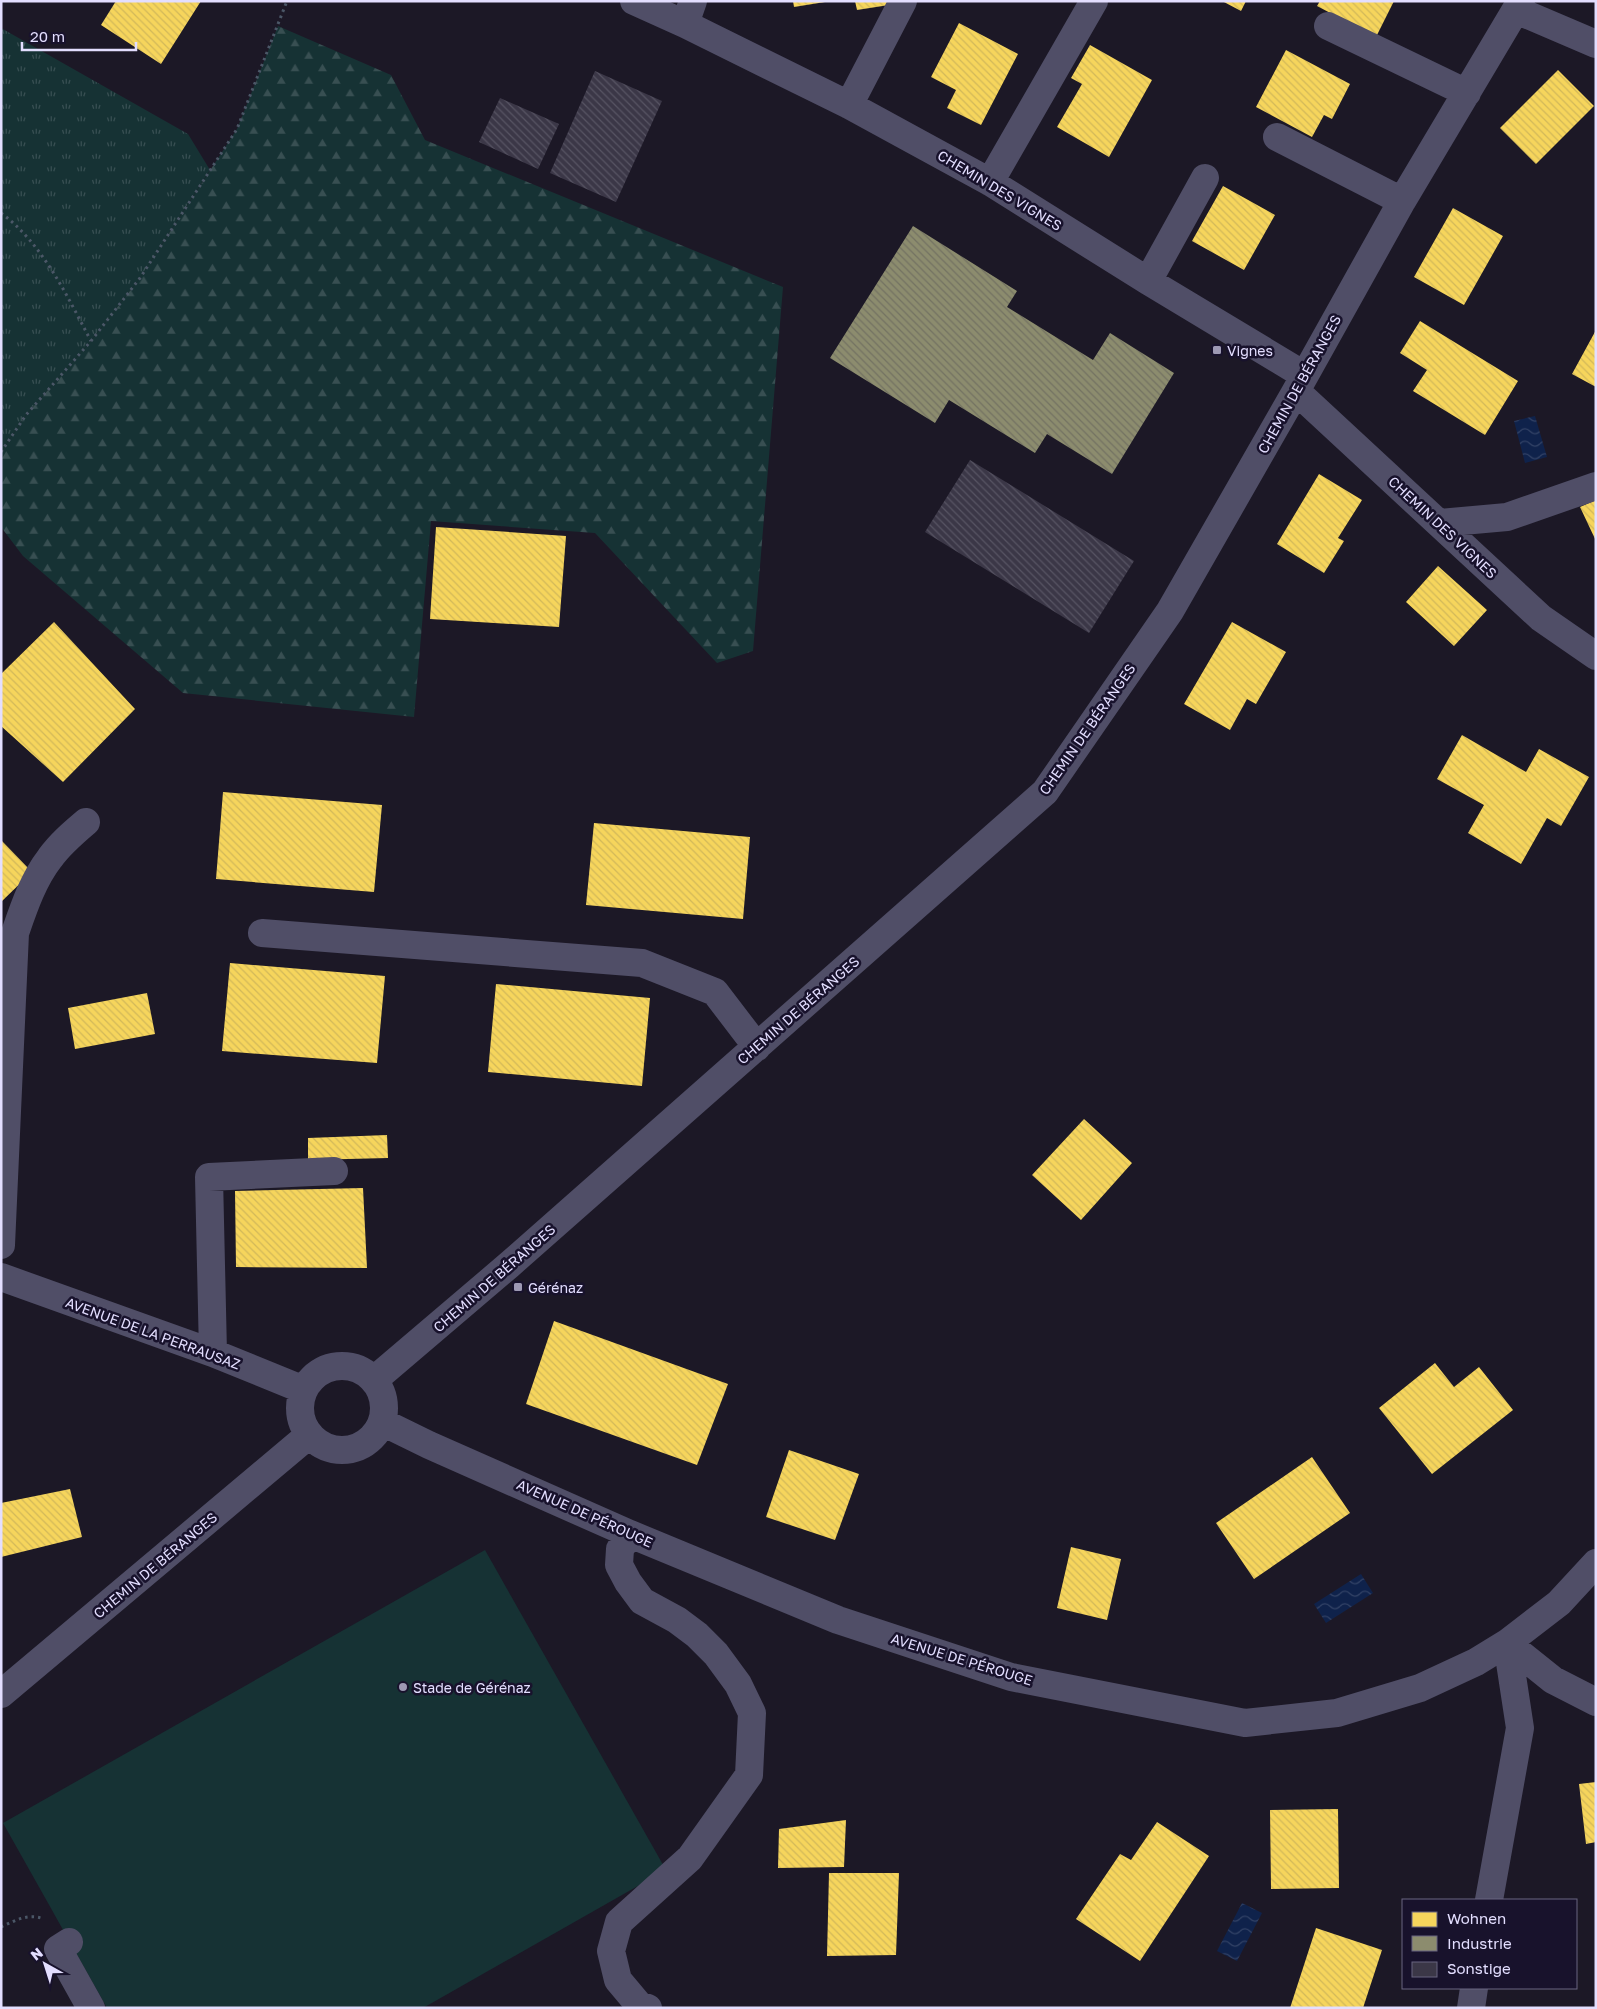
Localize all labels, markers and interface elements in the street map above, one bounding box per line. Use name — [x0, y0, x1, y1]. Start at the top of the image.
scale bar — [22, 20, 136, 52]
text: 20 m — [30, 27, 65, 45]
street label: CHEMIN DES VIGNES — [935, 146, 1065, 234]
street label: CHEMIN DE BÉRANGES — [1254, 312, 1344, 456]
place label: Vignes — [1227, 342, 1273, 359]
marker: Vignes — [1211, 344, 1223, 356]
street label: CHEMIN DES VIGNES — [1385, 472, 1501, 582]
street label: CHEMIN DE BÉRANGES — [1035, 660, 1139, 798]
street label: CHEMIN DE BÉRANGES — [734, 952, 862, 1068]
street label: CHEMIN DE BÉRANGES — [430, 1220, 558, 1336]
place label: Gérénaz — [528, 1279, 583, 1296]
marker: Gérénaz — [512, 1281, 524, 1293]
street label: AVENUE DE LA PERRAUSAZ — [63, 1293, 243, 1373]
street label: AVENUE DE PÉROUGE — [514, 1475, 656, 1551]
street label: CHEMIN DE BÉRANGES — [90, 1508, 220, 1622]
street label: AVENUE DE PÉROUGE — [889, 1629, 1035, 1689]
place label: Stade de Gérénaz — [413, 1679, 531, 1696]
marker: Stade de Gérénaz — [397, 1681, 409, 1693]
legend — [1402, 1899, 1577, 1989]
text: Wohnen — [1447, 1909, 1506, 1927]
text: Industrie — [1447, 1934, 1512, 1952]
north arrow — [20, 1939, 70, 1989]
text: N — [27, 1944, 46, 1963]
text: Sonstige — [1447, 1959, 1511, 1977]

